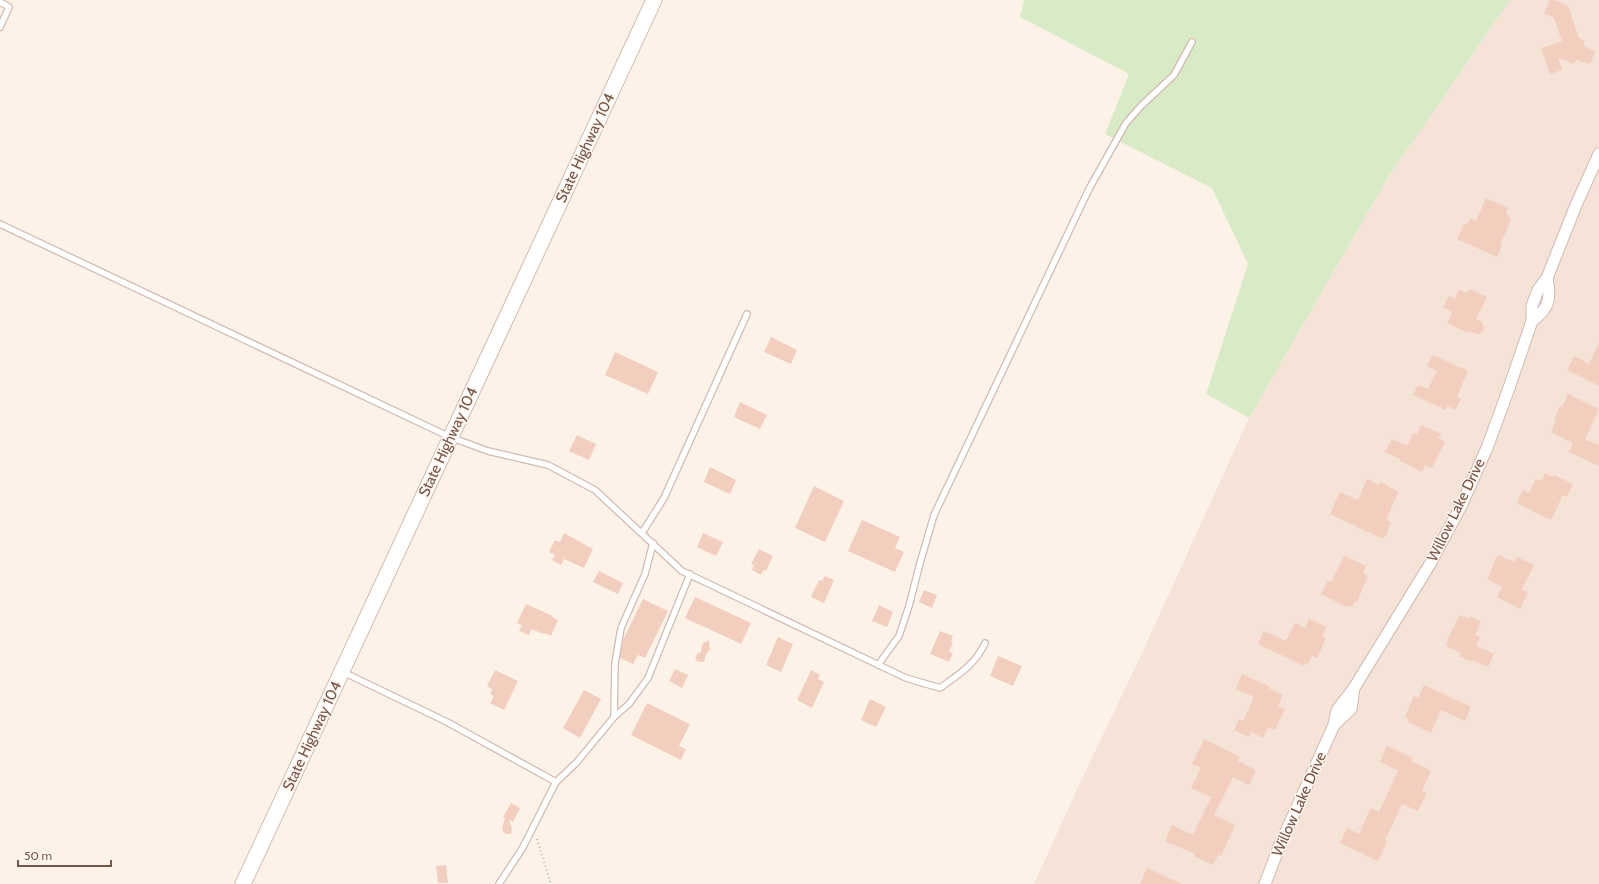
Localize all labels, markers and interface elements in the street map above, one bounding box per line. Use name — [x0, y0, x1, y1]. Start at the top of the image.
street label: State Highway 104 — [552, 90, 618, 206]
street label: State Highway 104 — [415, 384, 481, 500]
street label: Willow Lake Drive — [1423, 455, 1489, 565]
street label: State Highway 104 — [279, 678, 345, 794]
street label: Willow Lake Drive — [1268, 749, 1330, 859]
scale bar — [18, 842, 111, 868]
text: 50 m — [24, 848, 52, 863]

